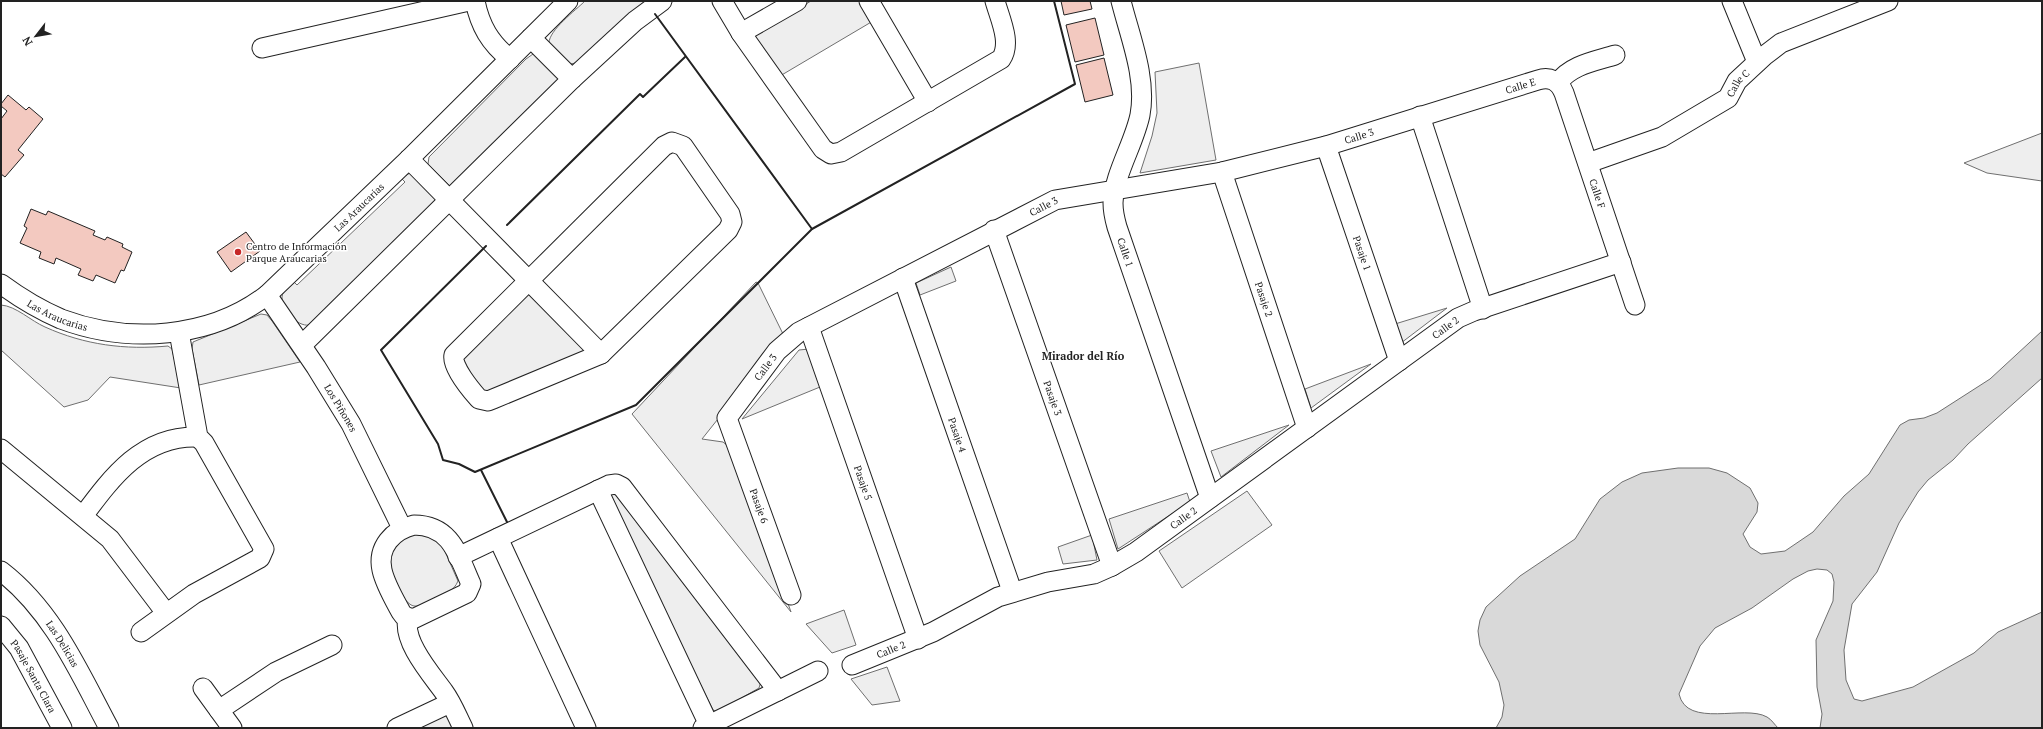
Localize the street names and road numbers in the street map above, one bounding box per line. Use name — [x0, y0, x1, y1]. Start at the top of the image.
street label: Calle C — [1723, 66, 1752, 99]
street label: Calle E — [1504, 75, 1537, 96]
street label: Calle 3 — [1343, 125, 1375, 146]
street label: Calle F — [1587, 177, 1609, 210]
street label: Las Araucarias — [331, 180, 387, 234]
street label: Calle 3 — [1027, 193, 1060, 219]
street label: Pasaje 1 — [1350, 234, 1374, 272]
street label: Calle 1 — [1115, 236, 1137, 269]
street label: Pasaje 2 — [1252, 280, 1276, 318]
street label: Las Araucarias — [25, 297, 89, 333]
street label: Calle 2 — [1429, 313, 1461, 341]
street label: Calle 3 — [751, 351, 779, 383]
street label: Pasaje 3 — [1041, 379, 1065, 417]
street label: Los Piñones — [322, 382, 360, 434]
street label: Pasaje 4 — [946, 416, 970, 455]
street label: Pasaje 5 — [851, 464, 876, 502]
street label: Pasaje 6 — [747, 487, 771, 526]
street label: Calle 2 — [1167, 504, 1199, 532]
street label: Las Delicias — [43, 618, 82, 669]
street label: Pasaje Santa Clara — [8, 637, 59, 715]
street label: Calle 2 — [874, 637, 907, 661]

